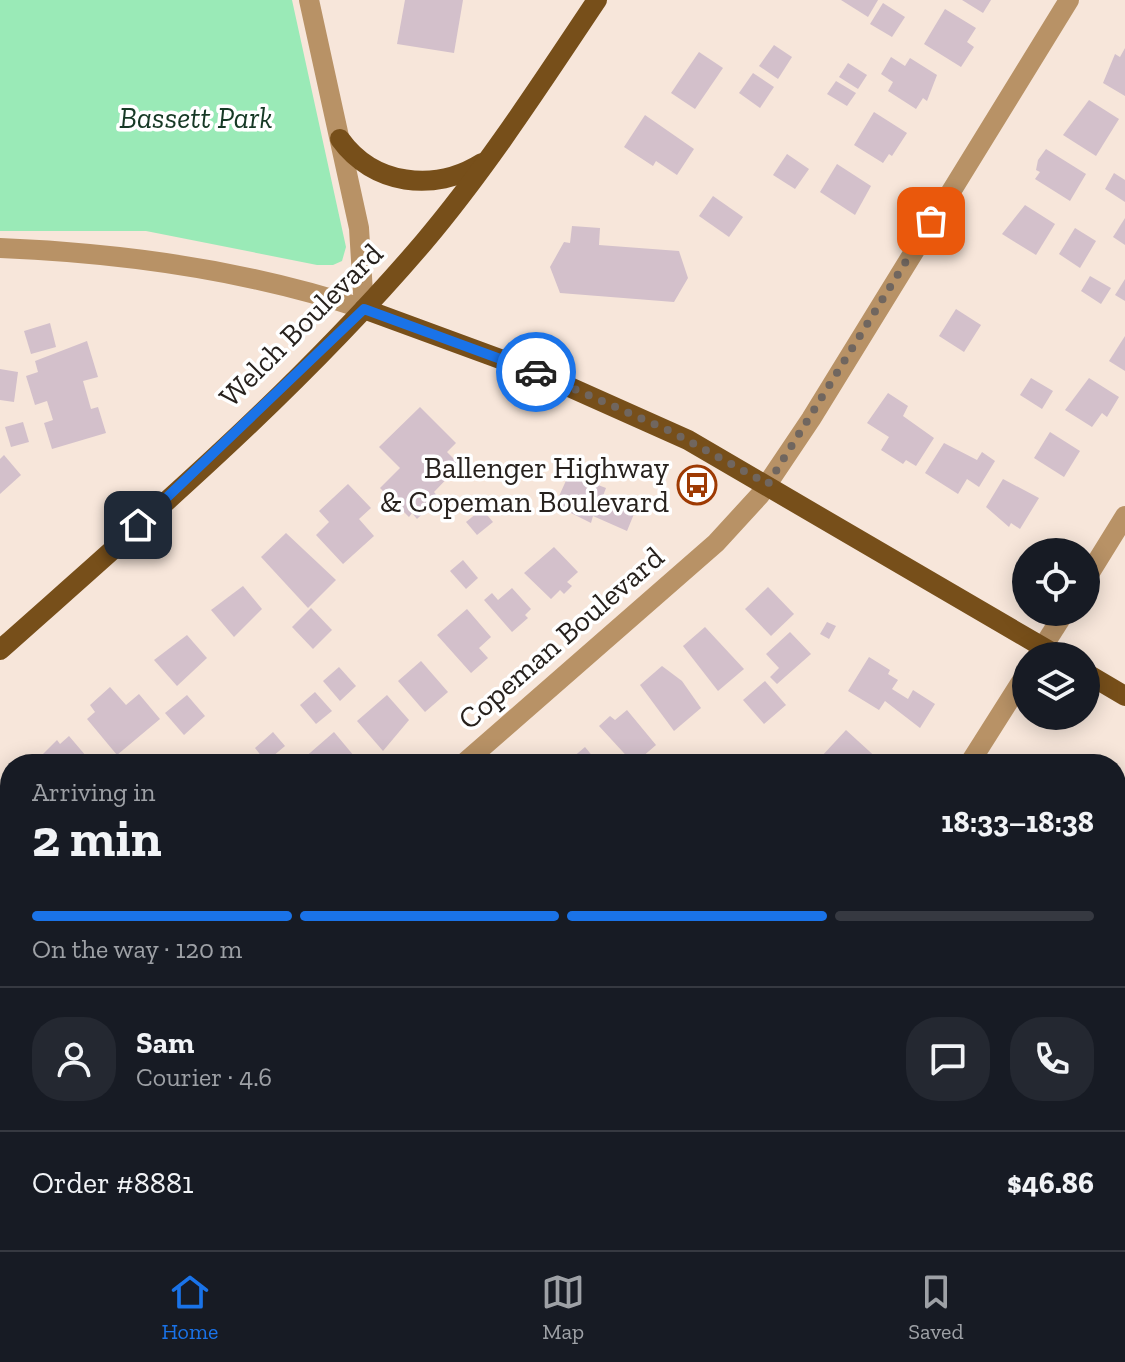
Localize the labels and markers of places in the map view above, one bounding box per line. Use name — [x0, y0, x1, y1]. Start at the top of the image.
pin — [897, 187, 965, 255]
place label: Ballenger Highway & Copeman Boulevard — [380, 450, 670, 520]
bus stop icon: Ballenger Highway & Copeman Boulevard — [676, 464, 718, 506]
pin — [104, 491, 172, 559]

